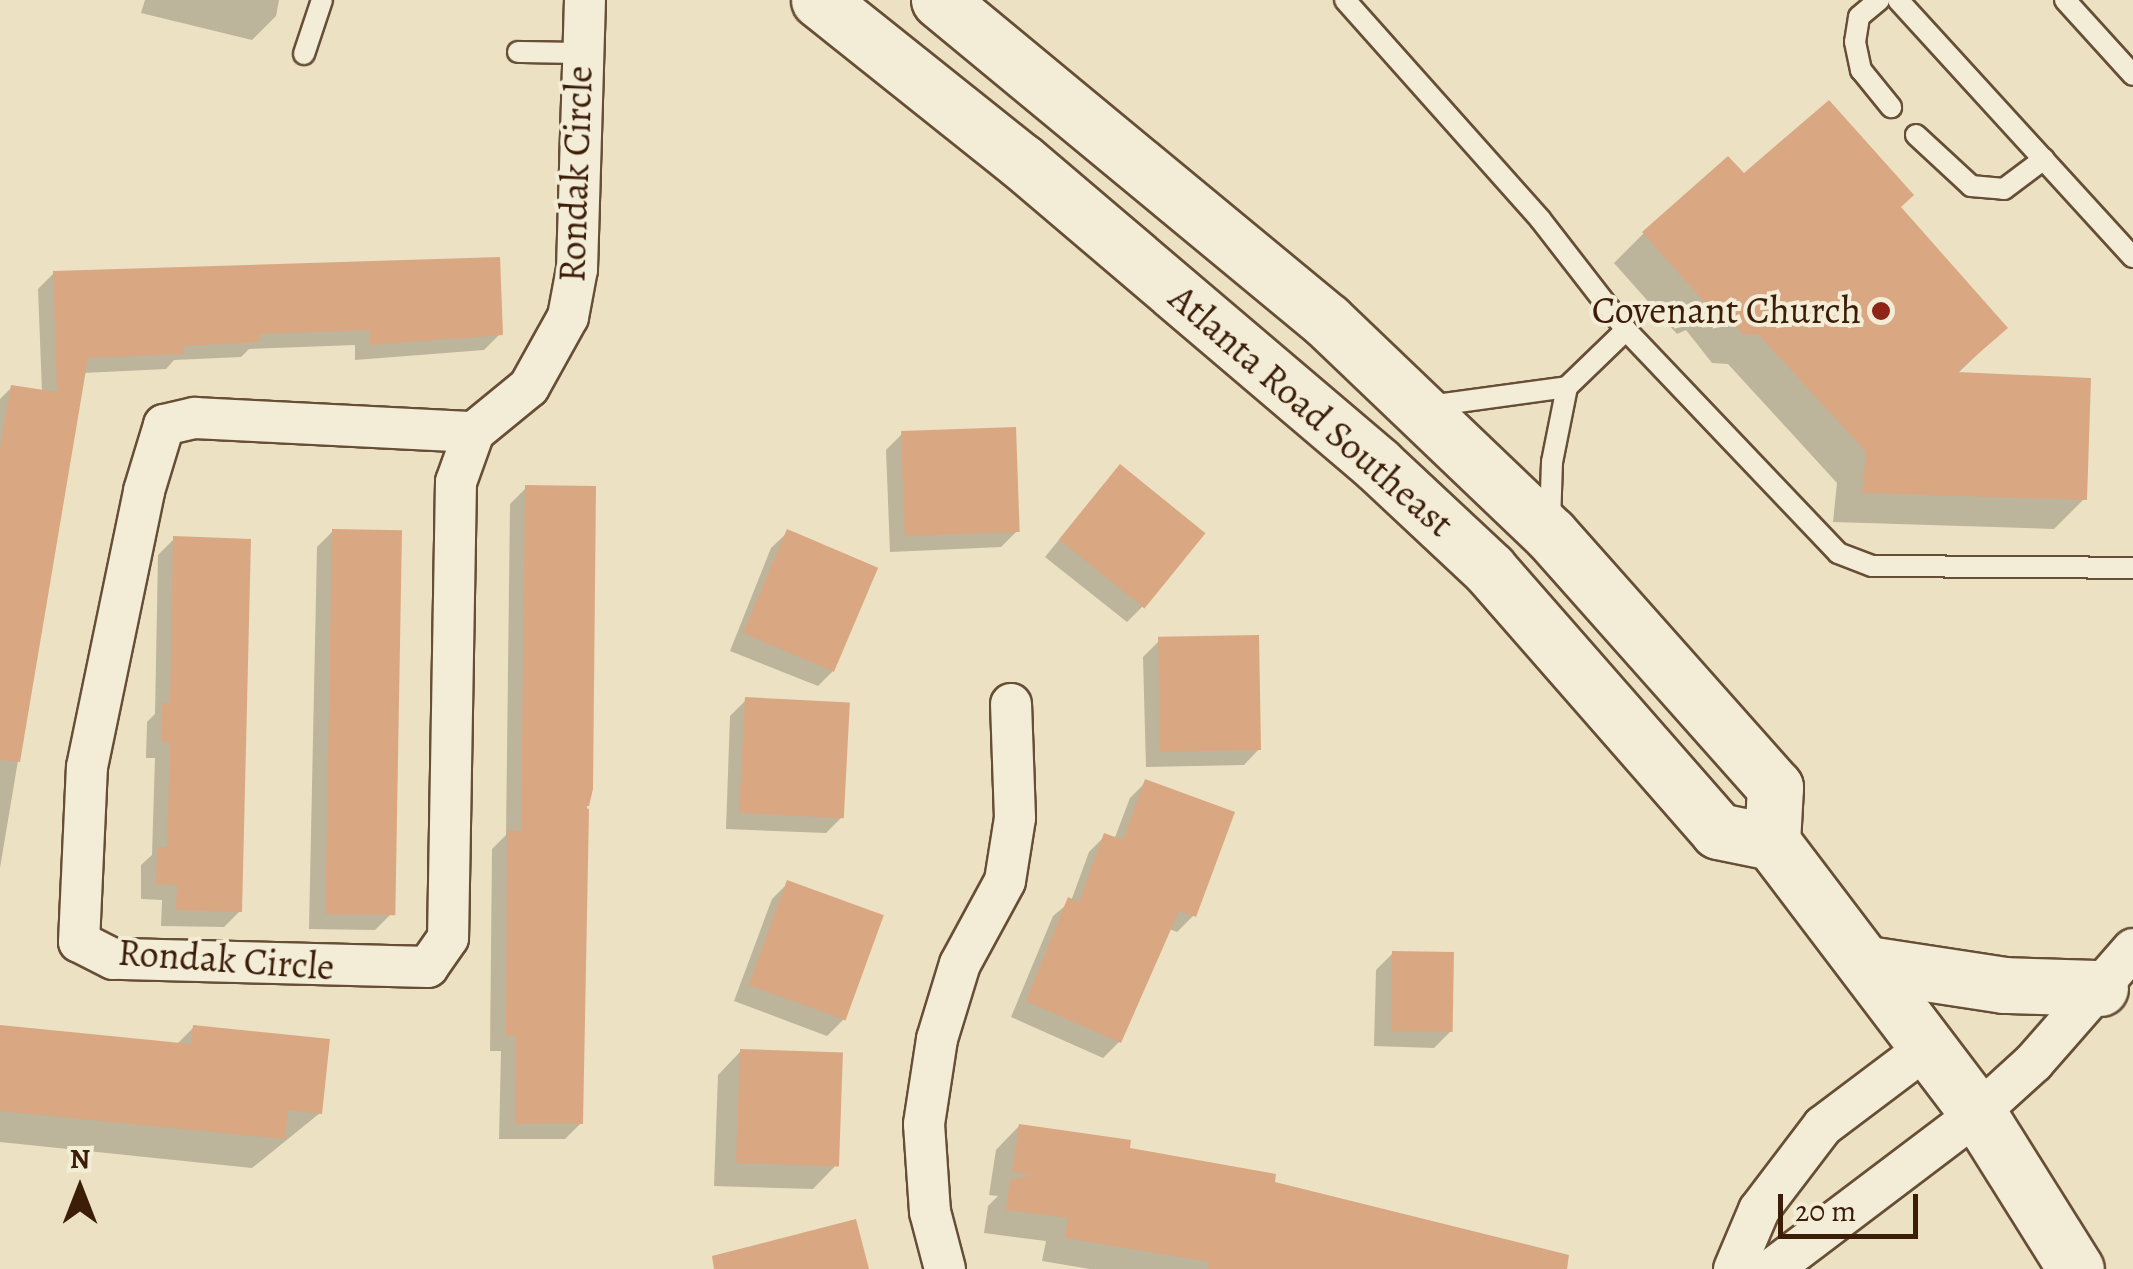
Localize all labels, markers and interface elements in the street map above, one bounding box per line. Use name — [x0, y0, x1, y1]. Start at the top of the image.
street label: Rondak Circle — [549, 65, 603, 283]
street label: Atlanta Road Southeast — [1160, 275, 1462, 547]
place label: Covenant Church — [1592, 288, 1861, 334]
marker: Covenant Church — [1870, 300, 1892, 322]
street label: Rondak Circle — [116, 930, 336, 990]
north arrow — [30, 1139, 130, 1239]
text: N — [70, 1140, 90, 1178]
scale bar — [1783, 1174, 1923, 1236]
text: 20 m — [1795, 1191, 1856, 1231]

